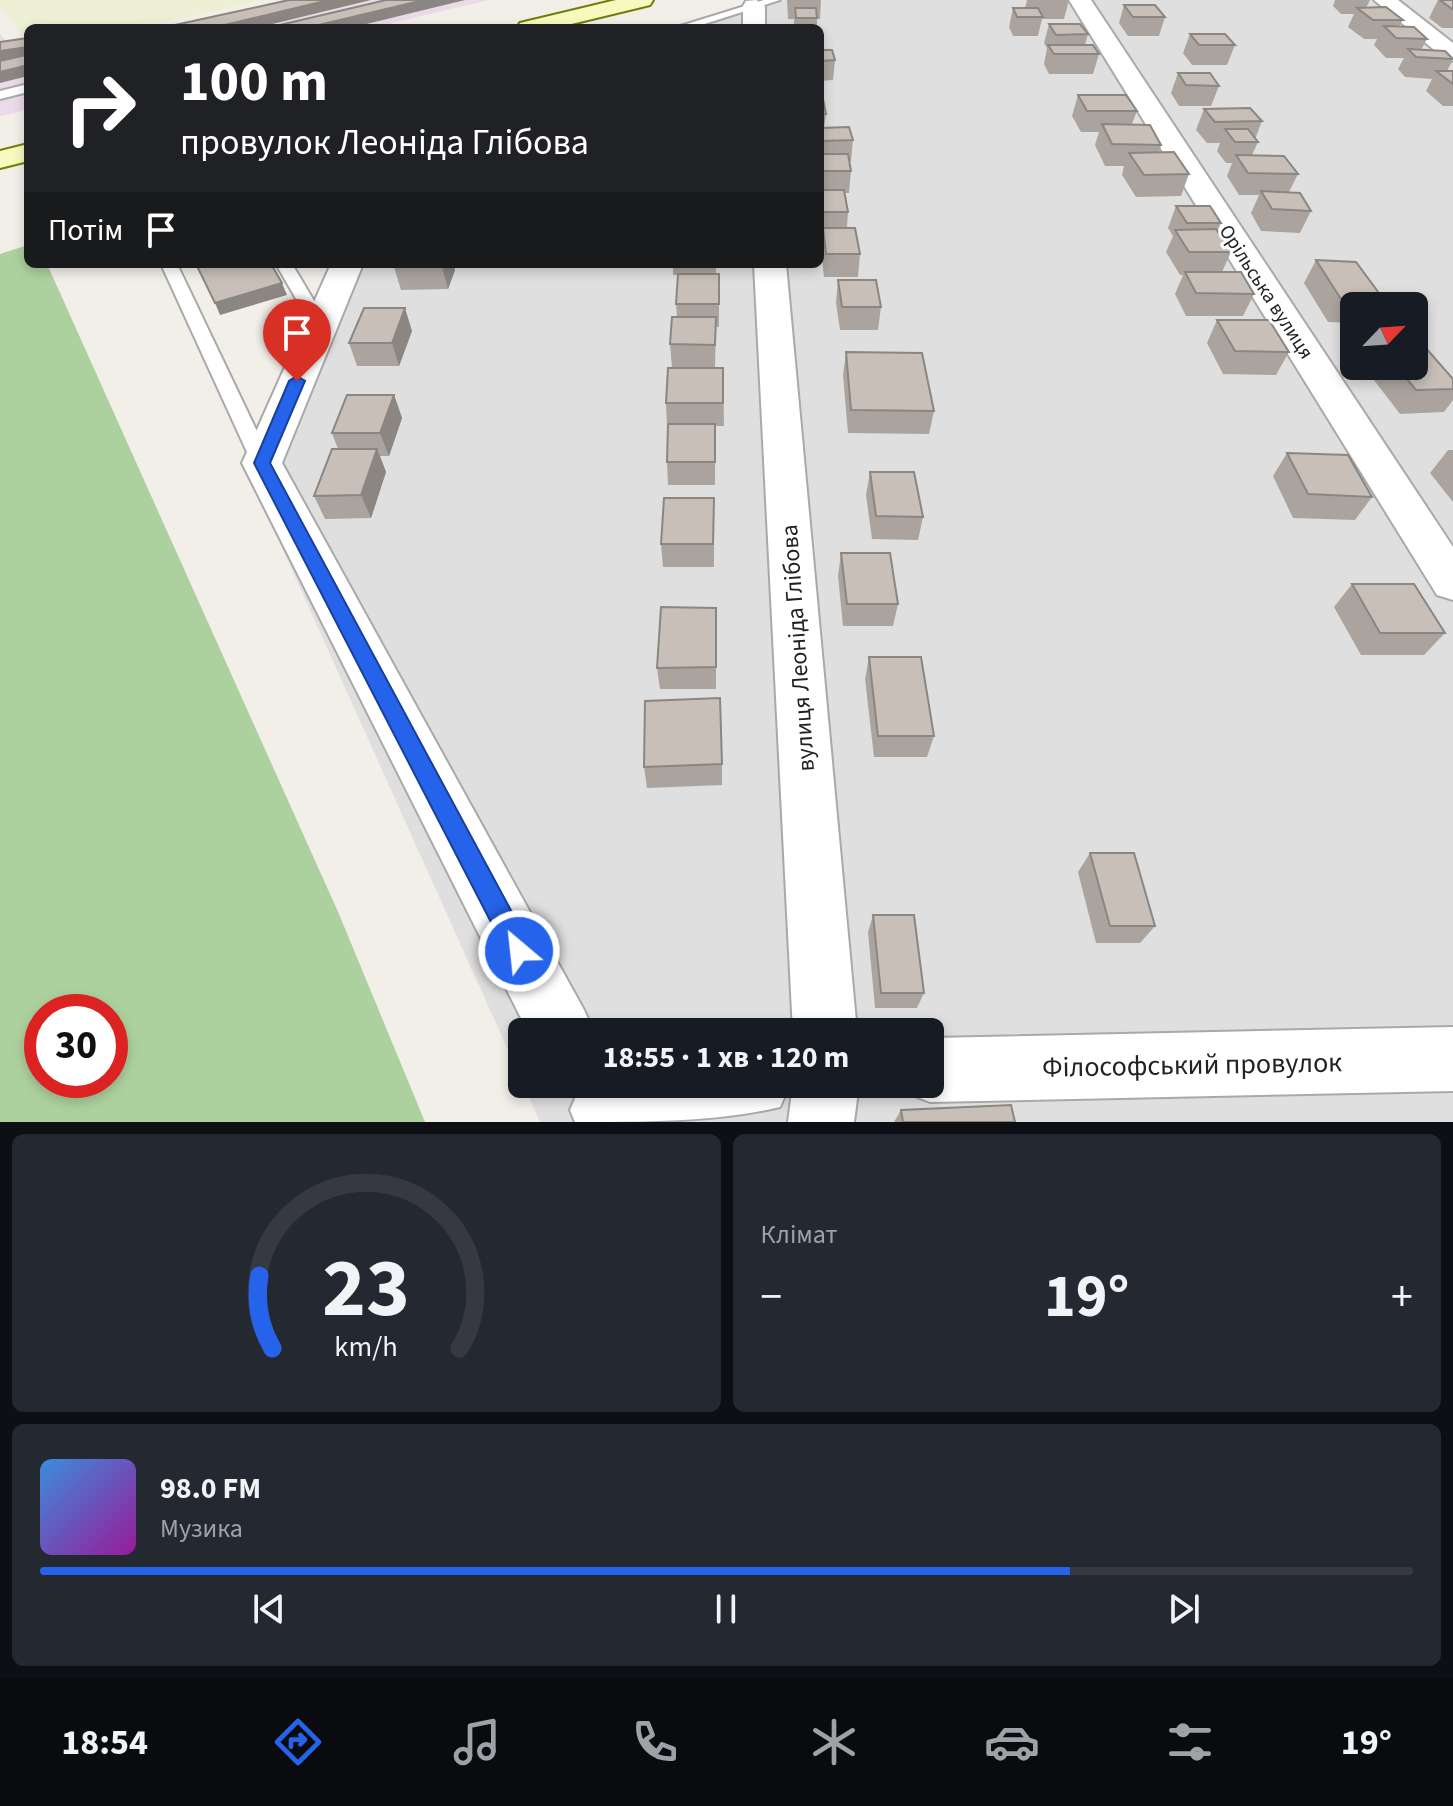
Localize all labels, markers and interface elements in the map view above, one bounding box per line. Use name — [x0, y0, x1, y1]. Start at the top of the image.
text: 100 m — [180, 43, 328, 122]
icon: right — [48, 56, 152, 160]
text: провулок Леоніда Глібова — [180, 117, 589, 168]
icon: arrive — [139, 208, 183, 252]
text: Потім — [48, 209, 123, 252]
street label: Орільська вулиця — [1212, 219, 1320, 365]
north arrow — [1340, 292, 1428, 380]
map controls — [1340, 292, 1428, 380]
pin — [263, 299, 331, 381]
icon: arrive — [275, 311, 319, 355]
street label: вулиця Леоніда Глібова — [772, 523, 824, 773]
position arrow — [477, 909, 561, 993]
speed limit sign: 30 — [24, 994, 128, 1098]
text: 18:55 · 1 хв · 120 m — [603, 1036, 849, 1079]
street label: Філософський провулок — [1042, 1042, 1342, 1088]
text: Клімат — [761, 1216, 837, 1253]
text: 23 — [322, 1230, 410, 1348]
text: 19° — [1044, 1255, 1129, 1340]
text: − — [761, 1266, 782, 1329]
text: + — [1391, 1266, 1413, 1329]
text: km/h — [335, 1327, 398, 1367]
text: 98.0 FM — [160, 1467, 261, 1510]
text: Музика — [160, 1510, 243, 1547]
icon: previous — [247, 1587, 291, 1631]
icon: pause — [704, 1587, 748, 1631]
icon: next — [1162, 1587, 1206, 1631]
icon: directions — [270, 1714, 326, 1770]
icon: music — [449, 1714, 505, 1770]
icon: phone — [627, 1714, 683, 1770]
icon: climate — [806, 1714, 862, 1770]
icon: car — [984, 1714, 1040, 1770]
icon: filters — [1162, 1714, 1218, 1770]
text: 18:54 — [61, 1717, 148, 1768]
text: 19° — [1341, 1717, 1392, 1768]

